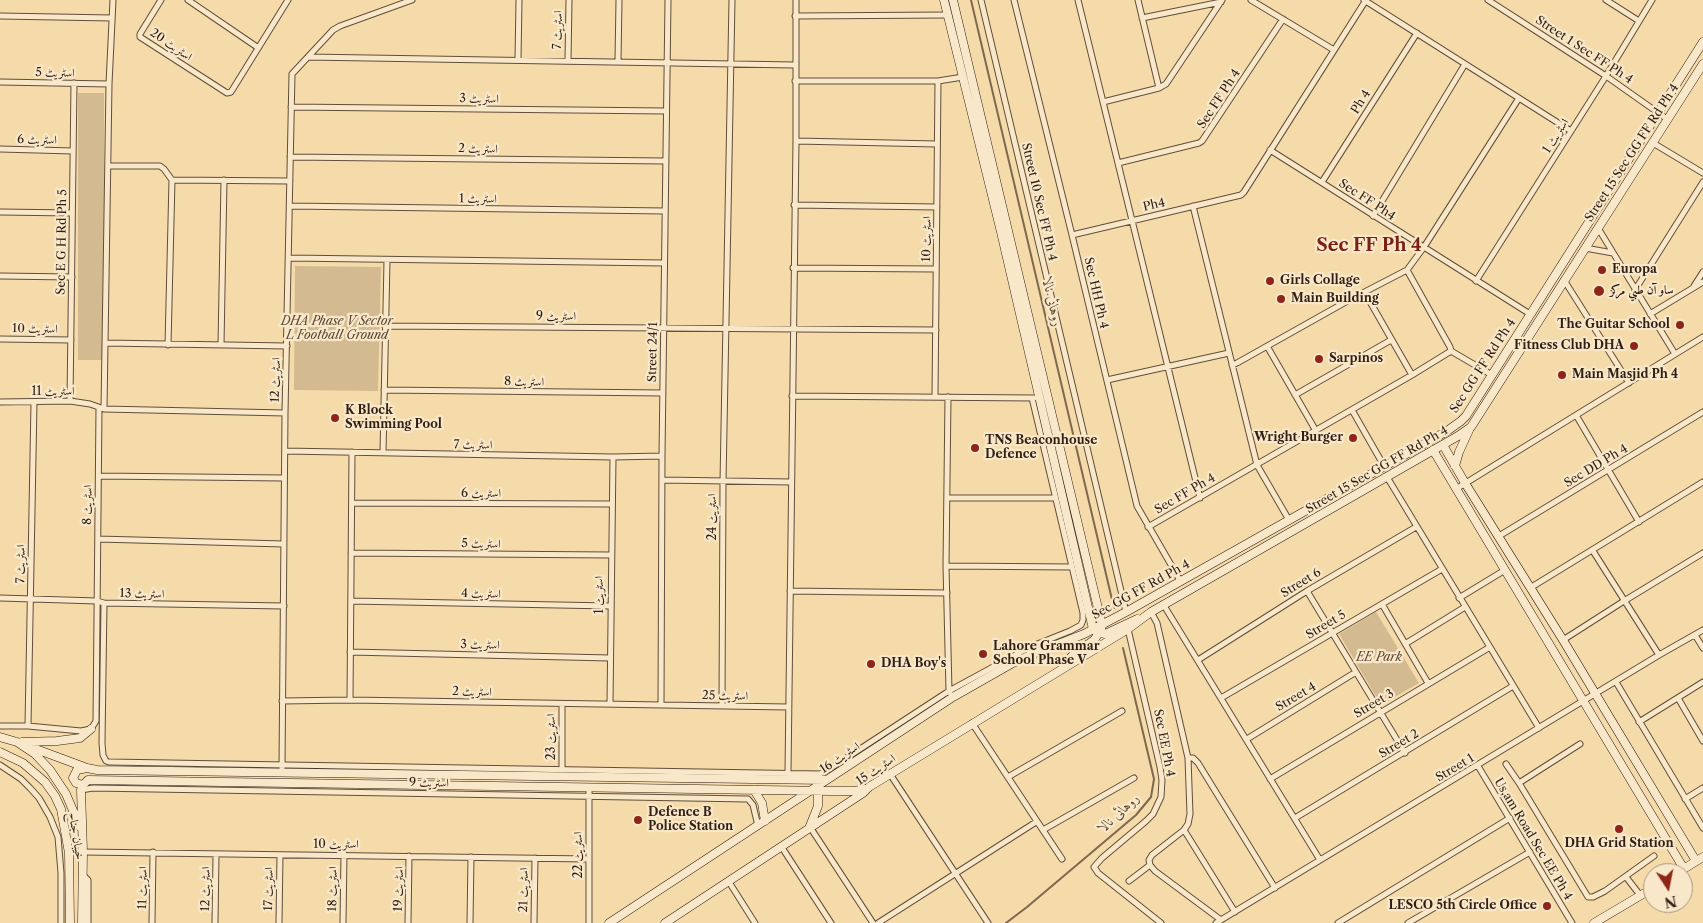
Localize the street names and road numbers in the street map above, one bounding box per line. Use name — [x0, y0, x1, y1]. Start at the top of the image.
street label: اسٹریٹ 7 — [550, 10, 566, 50]
street label: Street 1 Sec FF Ph 4 — [1533, 13, 1635, 87]
street label: اسٹریٹ 20 — [147, 26, 195, 64]
street label: اسٹریٹ 5 — [35, 65, 75, 81]
street label: Sec FF Ph 4 — [1195, 67, 1243, 131]
street label: Street 15 Sec GG FF Rd Ph 4 — [1582, 81, 1682, 225]
street label: Ph 4 — [1348, 87, 1374, 117]
street label: اسٹریٹ 3 — [459, 91, 499, 107]
street label: اسٹریٹ 1 — [1540, 116, 1572, 156]
street label: اسٹریٹ 6 — [17, 132, 57, 148]
street label: اسٹریٹ 2 — [458, 141, 498, 157]
street label: Street 10 Sec FF Ph 4 — [1018, 142, 1060, 262]
street label: Sec FF Ph4 — [1336, 176, 1398, 224]
street label: Sec E G H Rd Ph 5 — [54, 189, 70, 295]
street label: اسٹریٹ 1 — [459, 191, 497, 207]
street label: Ph4 — [1141, 195, 1167, 215]
street label: اسٹریٹ 10 — [919, 216, 935, 262]
street label: Sec HH Ph 4 — [1081, 256, 1111, 330]
street label: اسٹریٹ 9 — [536, 310, 576, 324]
street label: Sec GG FF Rd Ph 4 — [1447, 316, 1519, 416]
street label: اسٹریٹ 10 — [12, 321, 58, 337]
street label: Street 24/1 — [645, 322, 661, 382]
street label: اسٹریٹ 12 — [268, 357, 284, 403]
street label: اسٹریٹ 8 — [504, 374, 544, 390]
street label: اسٹریٹ 11 — [31, 385, 75, 399]
street label: Street 15 Sec GG FF Rd Ph 4 — [1303, 423, 1451, 517]
street label: اسٹریٹ 7 — [453, 437, 493, 453]
street label: Sec DD Ph 4 — [1562, 441, 1630, 491]
street label: Sec FF Ph 4 — [1152, 471, 1218, 517]
street label: اسٹریٹ 8 — [80, 485, 96, 525]
street label: اسٹریٹ 6 — [461, 487, 501, 501]
street label: اسٹریٹ 24 — [706, 494, 720, 540]
street label: اسٹریٹ 5 — [461, 536, 501, 552]
street label: اسٹریٹ 7 — [13, 544, 29, 584]
street label: Sec GG FF Rd Ph 4 — [1090, 557, 1192, 623]
street label: Street 6 — [1278, 565, 1324, 601]
street label: اسٹریٹ 1 — [593, 576, 607, 614]
street label: اسٹریٹ 13 — [120, 586, 164, 602]
street label: اسٹریٹ 4 — [461, 586, 501, 602]
street label: Street 5 — [1304, 608, 1348, 642]
street label: اسٹریٹ 3 — [460, 637, 500, 653]
street label: Street 4 — [1273, 679, 1319, 715]
street label: اسٹریٹ 2 — [452, 684, 492, 700]
street label: Street 3 — [1352, 687, 1396, 721]
street label: اسٹریٹ 25 — [702, 688, 748, 704]
street label: Sec EE Ph 4 — [1150, 708, 1178, 778]
street label: اسٹریٹ 23 — [545, 714, 559, 760]
street label: Street 2 — [1376, 726, 1422, 762]
street label: اسٹریٹ 16 — [817, 739, 863, 777]
street label: Street 1 — [1433, 751, 1477, 785]
street label: اسٹریٹ 15 — [853, 752, 899, 788]
street label: اسٹریٹ 9 — [409, 775, 449, 791]
street label: Us,am Road Sec EE Ph 4 — [1491, 775, 1575, 903]
street label: خیبان جناح — [65, 811, 87, 861]
street label: اسٹریٹ 22 — [572, 832, 586, 878]
street label: اسٹریٹ 10 — [313, 838, 359, 852]
street label: اسٹریٹ 11 — [135, 866, 151, 910]
street label: اسٹریٹ 12 — [198, 866, 214, 912]
street label: اسٹریٹ 18 — [325, 866, 341, 912]
street label: اسٹریٹ 19 — [391, 866, 407, 912]
street label: اسٹریٹ 17 — [261, 867, 277, 911]
street label: اسٹریٹ 21 — [516, 867, 532, 913]

